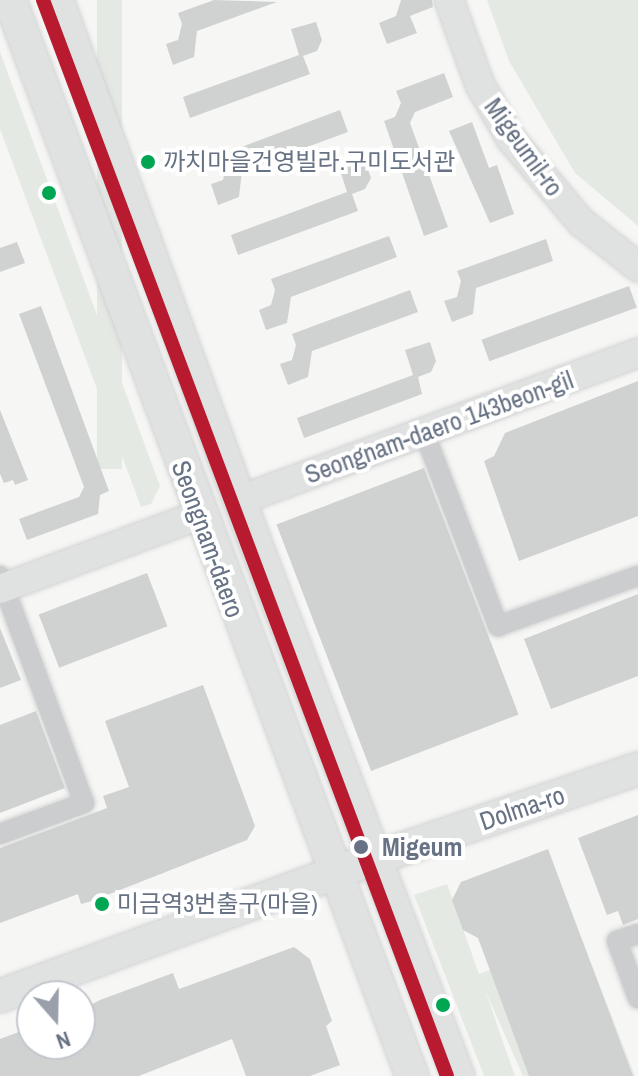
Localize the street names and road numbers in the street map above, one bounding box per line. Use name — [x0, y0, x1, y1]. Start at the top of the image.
street label: Migeumil-ro — [478, 92, 570, 202]
street label: Seongnam-daero 143beon-gil — [301, 364, 577, 490]
street label: Seongnam-daero — [165, 456, 251, 622]
street label: Dolma-ro — [475, 779, 569, 837]

